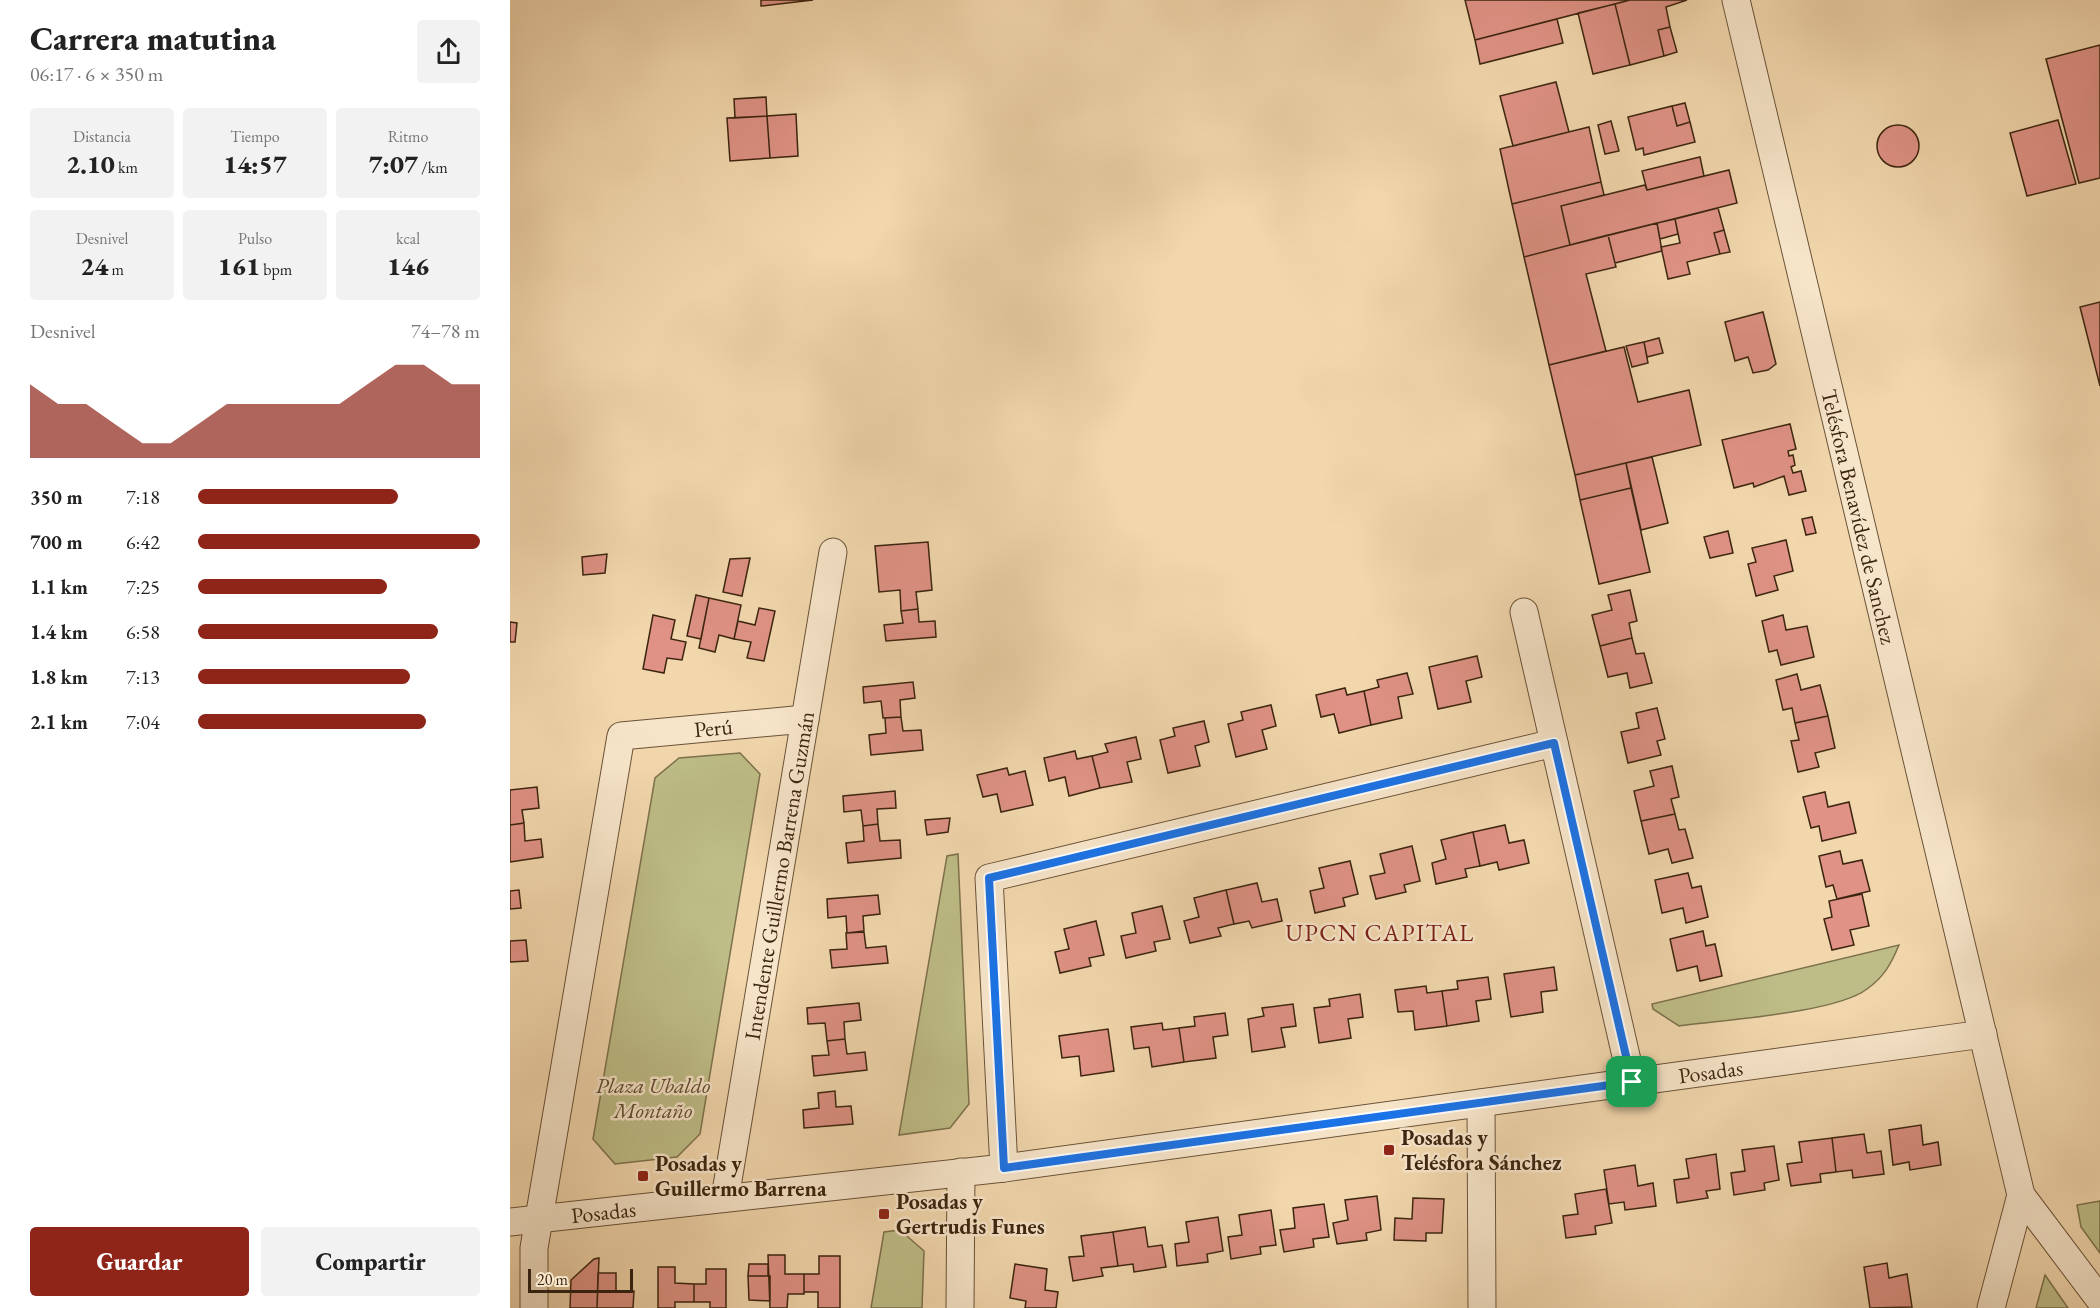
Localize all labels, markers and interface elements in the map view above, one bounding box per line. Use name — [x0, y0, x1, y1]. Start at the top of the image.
text: Carrera matutina — [30, 17, 276, 60]
button: share — [417, 20, 480, 83]
text: 06:17 · 6 × 350 m — [30, 61, 163, 87]
text: Distancia — [73, 126, 131, 147]
text: Tiempo — [230, 126, 280, 147]
text: Ritmo — [388, 126, 428, 147]
text: 2.10 — [66, 147, 115, 181]
text: 14:57 — [223, 147, 287, 181]
text: 7:07 — [368, 147, 418, 181]
text: km — [115, 157, 138, 178]
text: /km — [418, 157, 448, 178]
text: Desnivel — [76, 228, 128, 249]
text: Pulso — [238, 228, 272, 249]
text: kcal — [396, 228, 420, 249]
text: 24 — [80, 249, 108, 283]
text: 161 — [218, 249, 260, 283]
text: 146 — [387, 249, 429, 283]
text: m — [108, 259, 124, 280]
text: bpm — [260, 259, 292, 280]
text: Desnivel — [30, 318, 96, 344]
text: 74–78 m — [411, 318, 480, 344]
street label: Telésfora Benavídez de Sanchez — [1815, 386, 1904, 647]
text: 350 m — [30, 484, 83, 510]
text: 7:18 — [126, 484, 160, 510]
text: 700 m — [30, 529, 83, 555]
text: 6:42 — [126, 529, 160, 555]
text: 1.1 km — [30, 574, 88, 600]
text: 7:25 — [126, 574, 160, 600]
text: 1.4 km — [30, 619, 88, 645]
text: 6:58 — [126, 619, 160, 645]
text: 1.8 km — [30, 664, 88, 690]
text: 7:13 — [126, 664, 160, 690]
text: 2.1 km — [30, 709, 88, 735]
text: 7:04 — [126, 709, 160, 735]
street label: Intendente Guillermo Barrena Guzmán — [737, 709, 821, 1042]
street label: Perú — [693, 711, 734, 744]
district label: UPCN CAPITAL — [1285, 917, 1475, 948]
street label: Posadas — [1676, 1053, 1745, 1090]
pin — [1606, 1056, 1657, 1107]
icon: arrive — [1615, 1065, 1648, 1098]
park label: Plaza Ubaldo Montaño — [596, 1071, 710, 1125]
place label: Posadas y Telésfora Sánchez — [1401, 1123, 1562, 1177]
marker: Posadas y Telésfora Sánchez — [1382, 1143, 1396, 1157]
place label: Posadas y Guillermo Barrena — [655, 1149, 827, 1203]
marker: Posadas y Guillermo Barrena — [636, 1169, 650, 1183]
place label: Posadas y Gertrudis Funes — [896, 1187, 1045, 1241]
street label: Posadas — [570, 1194, 637, 1230]
marker: Posadas y Gertrudis Funes — [877, 1207, 891, 1221]
button: Guardar — [30, 1227, 249, 1296]
button: Compartir — [261, 1227, 480, 1296]
scale bar — [528, 1266, 633, 1294]
text: 20 m — [537, 1269, 568, 1290]

